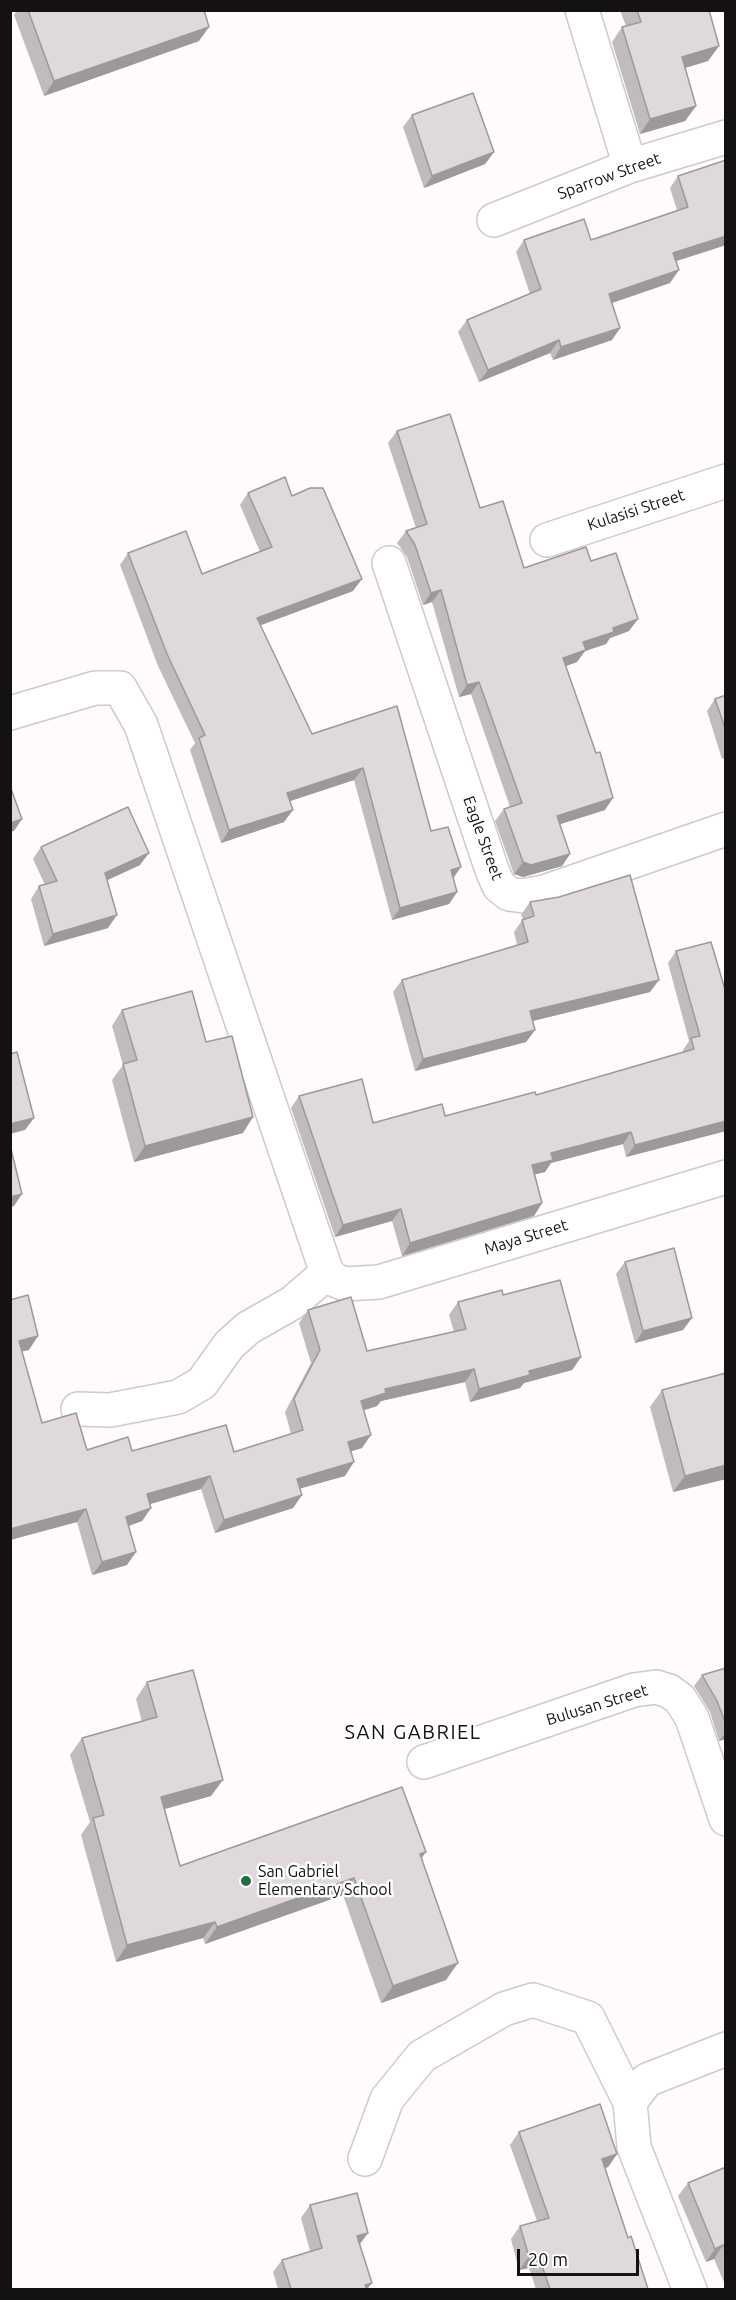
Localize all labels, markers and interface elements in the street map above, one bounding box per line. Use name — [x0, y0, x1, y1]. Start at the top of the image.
street label: Sparrow Street — [555, 148, 663, 204]
street label: Kulasisi Street — [585, 485, 687, 535]
street label: Eagle Street — [459, 793, 507, 883]
street label: Maya Street — [482, 1215, 570, 1259]
street label: Bulusan Street — [544, 1680, 650, 1730]
district label: SAN GABRIEL — [345, 1720, 481, 1744]
place label: San Gabriel Elementary School — [258, 1862, 392, 1900]
marker: San Gabriel Elementary School — [239, 1874, 253, 1888]
scale bar — [520, 2237, 642, 2275]
text: 20 m — [528, 2249, 568, 2269]

